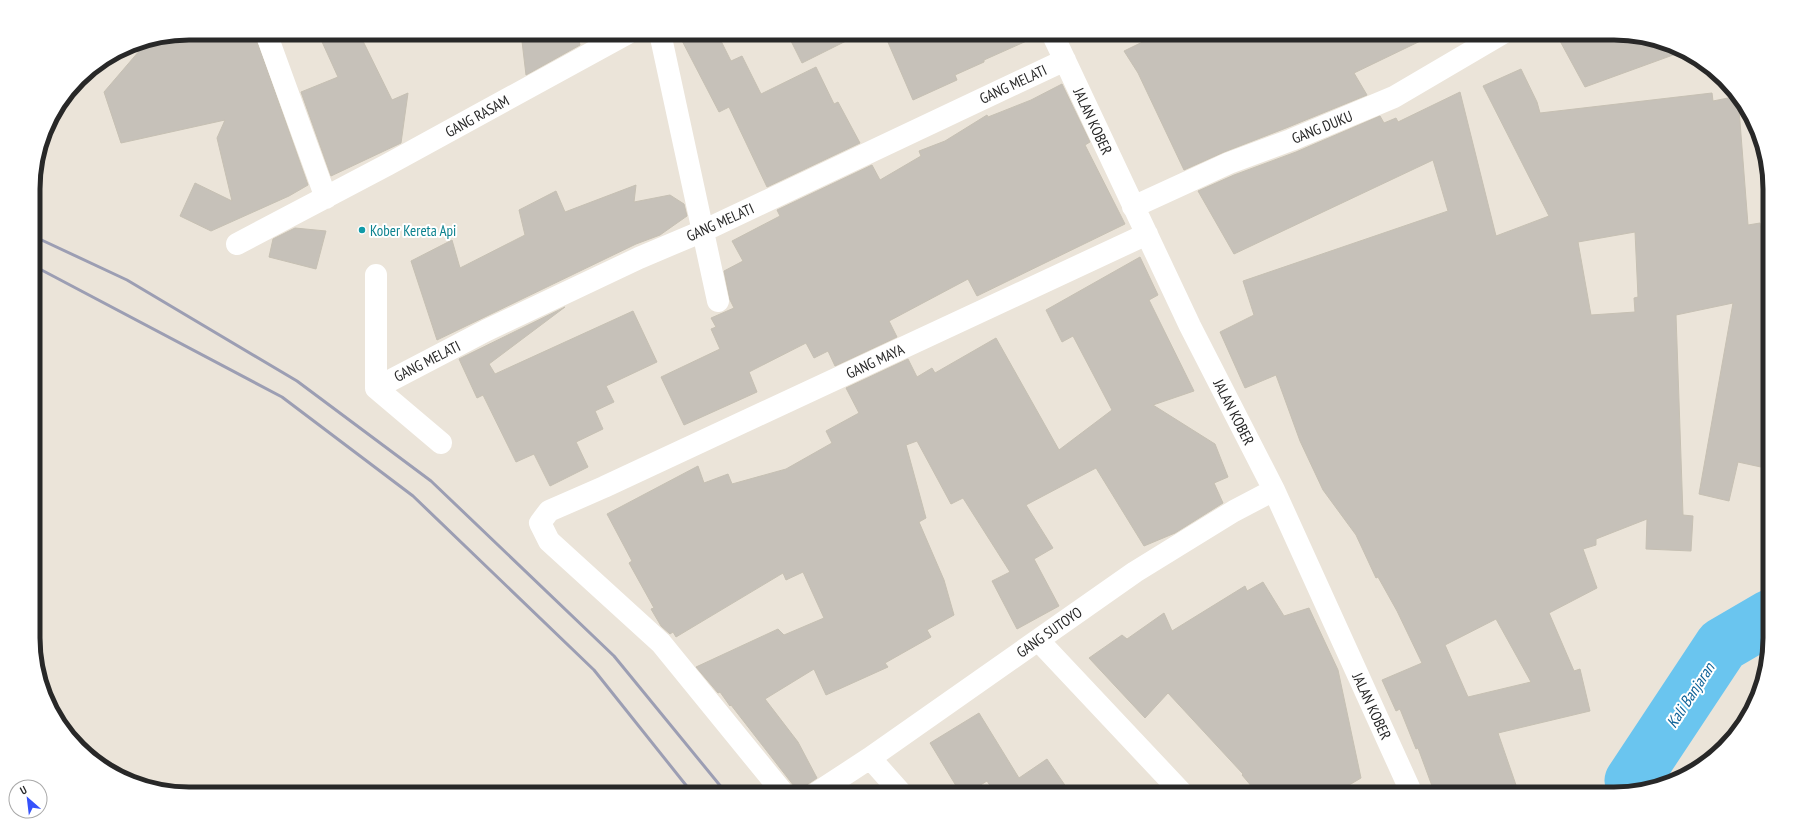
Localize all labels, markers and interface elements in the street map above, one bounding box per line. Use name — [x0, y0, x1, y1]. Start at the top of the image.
street label: GANG MELATI — [976, 60, 1050, 108]
street label: JALAN KOBER — [1069, 84, 1117, 157]
street label: GANG RASAM — [442, 91, 512, 141]
street label: GANG DUKU — [1289, 106, 1355, 148]
street label: GANG MELATI — [683, 199, 757, 245]
place label: Kober Kereta Api — [370, 221, 456, 240]
marker: Kober Kereta Api — [357, 225, 367, 235]
street label: GANG MELATI — [391, 336, 463, 386]
street label: GANG MAYA — [843, 339, 908, 383]
street label: JALAN KOBER — [1209, 375, 1259, 448]
street label: GANG SUTOYO — [1013, 602, 1085, 662]
water label: Kali Banjaran — [1662, 658, 1719, 731]
street label: JALAN KOBER — [1348, 669, 1396, 742]
north arrow — [8, 779, 48, 819]
text: U — [18, 783, 29, 798]

